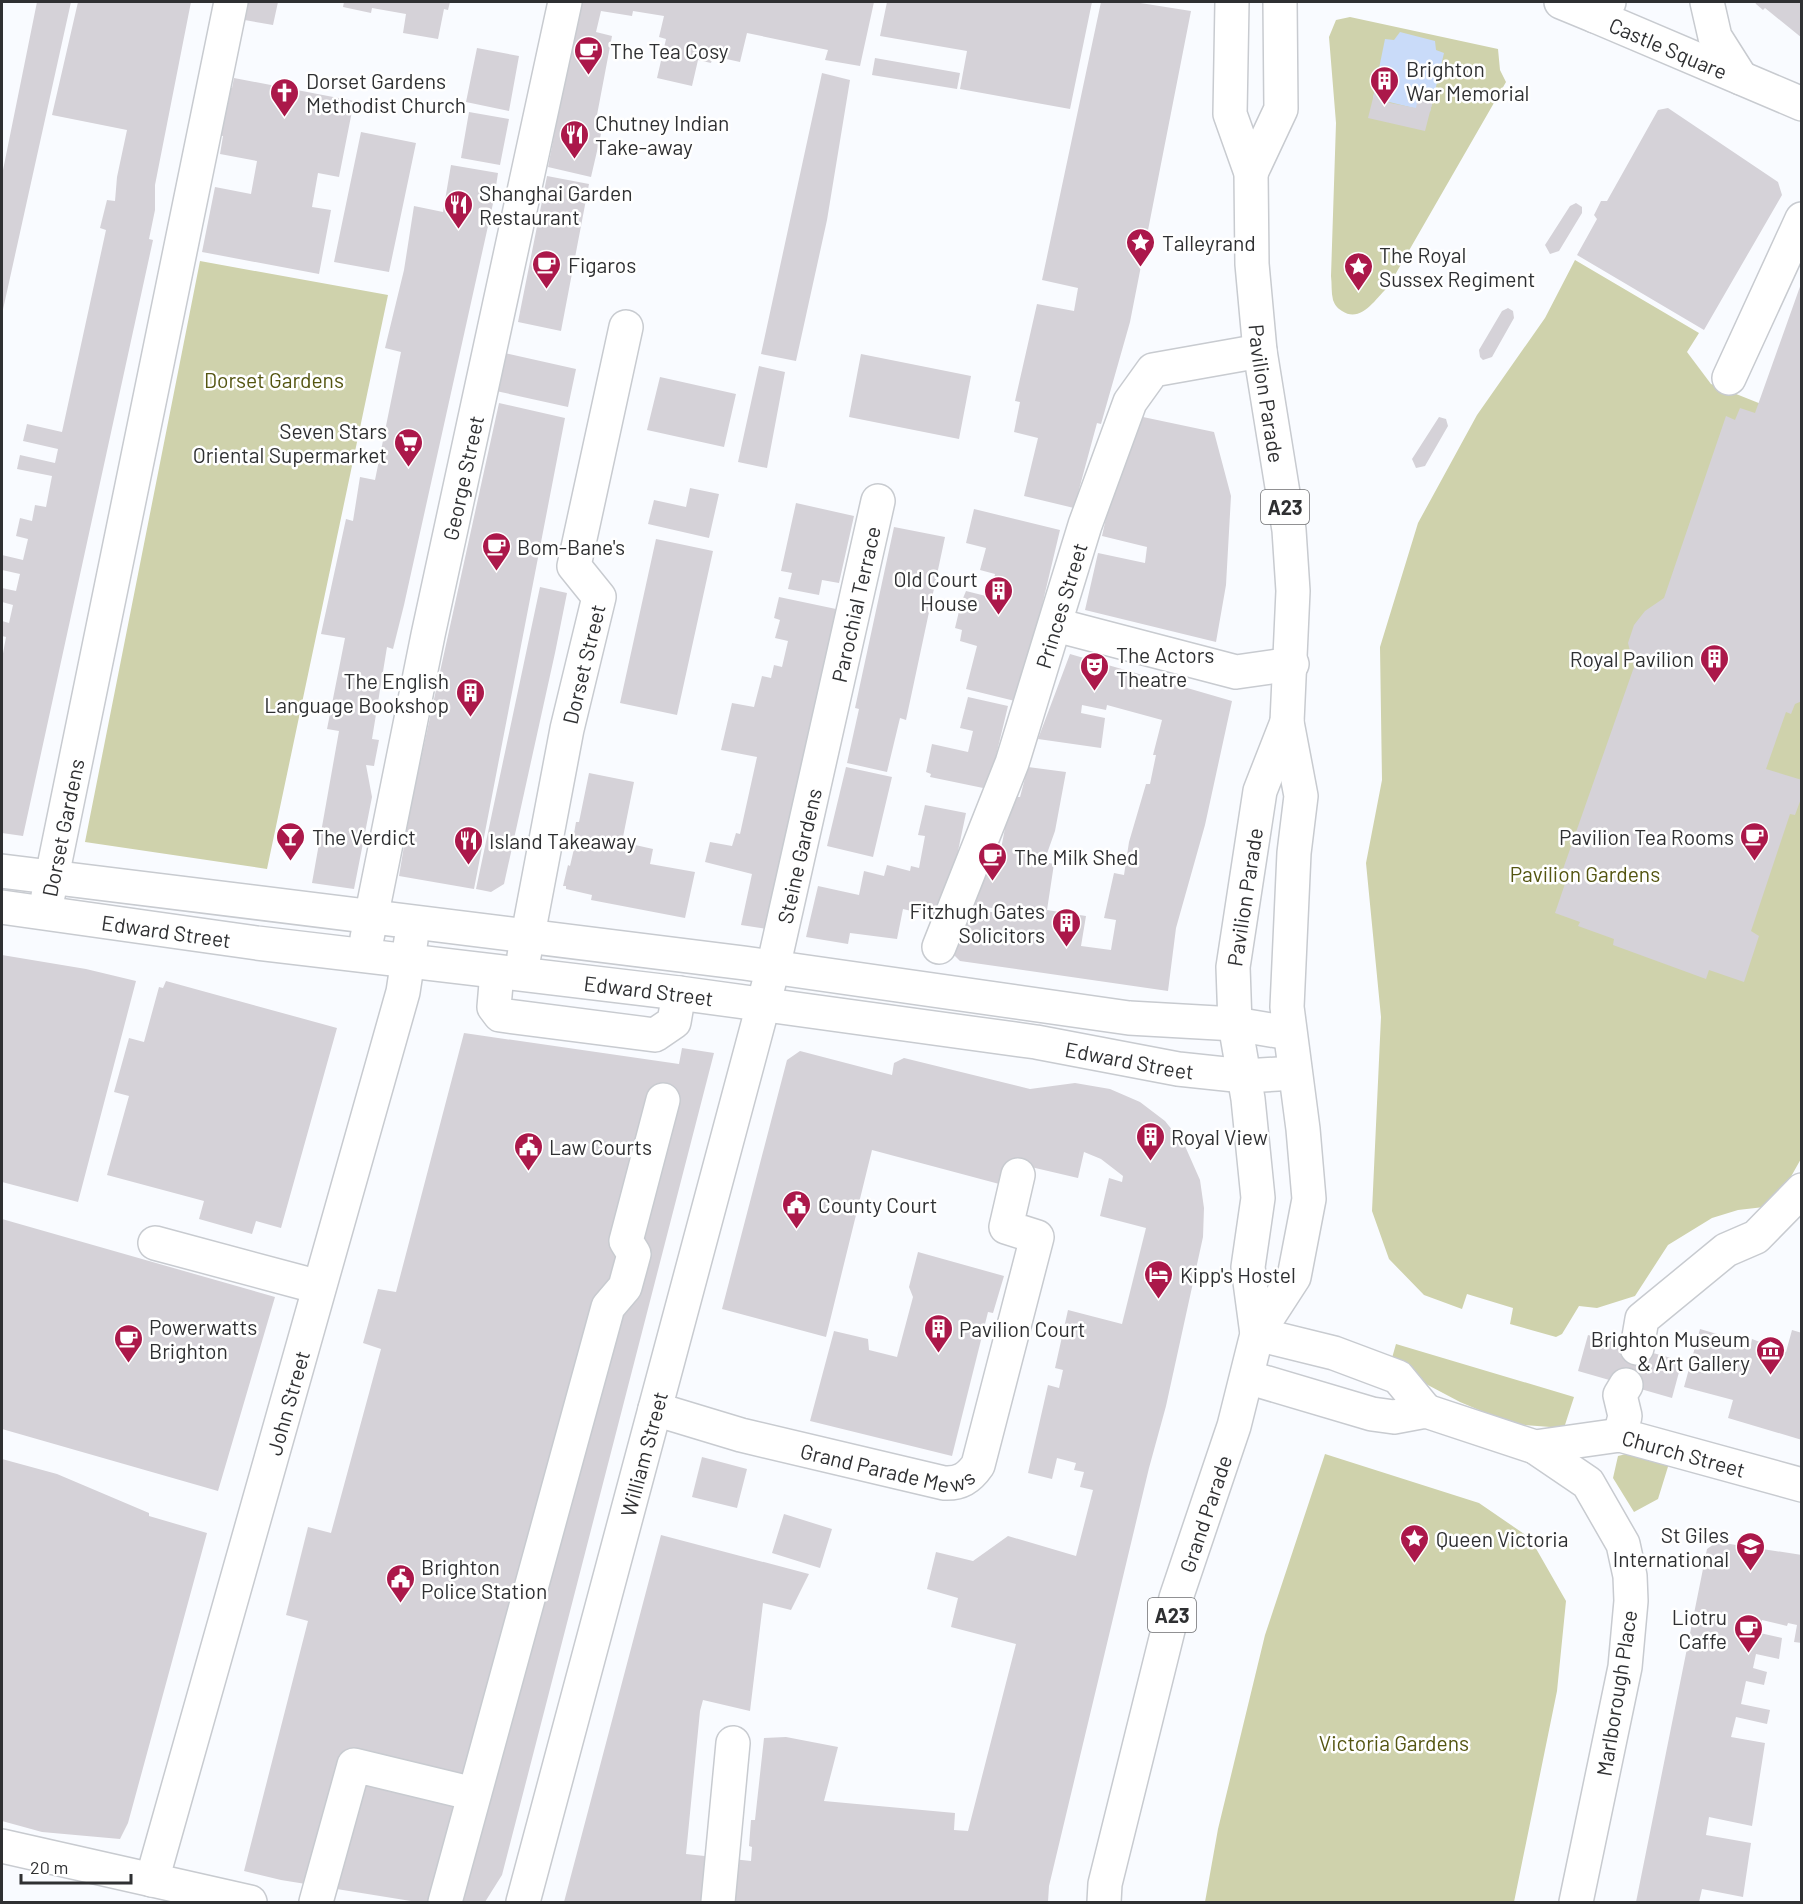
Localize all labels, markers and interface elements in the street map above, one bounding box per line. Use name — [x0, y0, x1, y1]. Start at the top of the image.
street label: Castle Square — [1606, 11, 1731, 83]
cafe icon: The Tea Cosy — [573, 34, 605, 76]
place label: The Tea Cosy — [610, 38, 729, 63]
place label: Brighton War Memorial — [1406, 56, 1529, 105]
building icon: Brighton War Memorial — [1369, 64, 1401, 106]
place label: Dorset Gardens Methodist Church — [306, 68, 466, 117]
church icon: Dorset Gardens Methodist Church — [269, 76, 301, 118]
place label: Chutney Indian Take-away — [595, 110, 729, 159]
restaurant icon: Chutney Indian Take-away — [558, 118, 590, 160]
place label: Shanghai Garden Restaurant — [479, 180, 632, 229]
restaurant icon: Shanghai Garden Restaurant — [442, 188, 474, 230]
place icon: Talleyrand — [1125, 226, 1157, 268]
place label: Talleyrand — [1162, 230, 1256, 255]
place label: The Royal Sussex Regiment — [1379, 242, 1535, 291]
cafe icon: Figaros — [531, 248, 563, 290]
place icon: The Royal Sussex Regiment — [1342, 250, 1374, 292]
place label: Figaros — [568, 252, 636, 277]
street label: Pavilion Parade — [1245, 323, 1290, 464]
park label: Dorset Gardens — [204, 367, 344, 392]
street label: George Street — [436, 413, 488, 542]
place label: Seven Stars Oriental Supermarket — [193, 418, 387, 467]
supermarket icon: Seven Stars Oriental Supermarket — [392, 426, 424, 468]
road number: A23 — [1261, 490, 1309, 524]
street label: Parochial Terrace — [825, 524, 885, 684]
cafe icon: Bom-Bane's — [480, 530, 512, 572]
place label: Bom-Bane's — [517, 534, 625, 559]
street label: Princes Street — [1029, 539, 1091, 671]
place label: Old Court House — [893, 566, 978, 615]
building icon: Old Court House — [983, 574, 1015, 616]
street label: Dorset Street — [556, 601, 609, 726]
place label: The Actors Theatre — [1116, 642, 1214, 691]
building icon: Royal Pavilion — [1699, 642, 1731, 684]
place label: Royal Pavilion — [1570, 646, 1694, 671]
theatre icon: The Actors Theatre — [1079, 650, 1111, 692]
place label: The English Language Bookshop — [264, 668, 449, 717]
building icon: The English Language Bookshop — [454, 676, 486, 718]
street label: Dorset Gardens — [36, 756, 88, 899]
street label: Steine Gardens — [771, 786, 826, 926]
bar icon: The Verdict — [275, 820, 307, 862]
cafe icon: Pavilion Tea Rooms — [1739, 820, 1771, 862]
place label: The Verdict — [312, 824, 416, 849]
restaurant icon: Island Takeaway — [452, 824, 484, 866]
place label: Pavilion Tea Rooms — [1559, 824, 1734, 849]
street label: Pavilion Parade — [1221, 826, 1267, 968]
place label: Island Takeaway — [489, 828, 637, 853]
cafe icon: The Milk Shed — [977, 840, 1009, 882]
place label: The Milk Shed — [1014, 844, 1139, 869]
park label: Pavilion Gardens — [1510, 861, 1660, 886]
place label: Fitzhugh Gates Solicitors — [910, 898, 1045, 947]
building icon: Fitzhugh Gates Solicitors — [1050, 906, 1082, 948]
street label: Edward Street — [100, 909, 233, 952]
street label: Edward Street — [582, 969, 715, 1010]
street label: Edward Street — [1063, 1035, 1195, 1083]
building icon: Royal View — [1134, 1120, 1166, 1162]
place label: Royal View — [1171, 1124, 1268, 1149]
public building icon: Law Courts — [512, 1130, 544, 1172]
place label: Law Courts — [549, 1134, 652, 1159]
public building icon: County Court — [781, 1188, 813, 1230]
place label: County Court — [818, 1192, 937, 1217]
hotel icon: Kipp's Hostel — [1143, 1258, 1175, 1300]
place label: Kipp's Hostel — [1180, 1262, 1296, 1287]
building icon: Pavilion Court — [922, 1312, 954, 1354]
place label: Powerwatts Brighton — [149, 1314, 257, 1363]
place label: Pavilion Court — [959, 1316, 1085, 1341]
cafe icon: Powerwatts Brighton — [112, 1322, 144, 1364]
place label: Brighton Museum & Art Gallery — [1591, 1326, 1750, 1375]
museum icon: Brighton Museum & Art Gallery — [1755, 1334, 1787, 1376]
street label: John Street — [260, 1347, 314, 1458]
street label: William Street — [614, 1388, 672, 1519]
street label: Church Street — [1619, 1424, 1748, 1481]
street label: Grand Parade Mews — [798, 1437, 979, 1496]
street label: Grand Parade — [1173, 1451, 1236, 1575]
place icon: Queen Victoria — [1399, 1522, 1431, 1564]
place label: St Giles International — [1613, 1522, 1729, 1571]
place label: Queen Victoria — [1436, 1526, 1568, 1551]
school or university icon: St Giles International — [1734, 1530, 1766, 1572]
place label: Brighton Police Station — [421, 1554, 547, 1603]
public building icon: Brighton Police Station — [384, 1562, 416, 1604]
road number: A23 — [1148, 1598, 1196, 1632]
place label: Liotru Caffe — [1672, 1604, 1727, 1653]
street label: Marlborough Place — [1591, 1608, 1641, 1778]
cafe icon: Liotru Caffe — [1732, 1612, 1764, 1654]
park label: Victoria Gardens — [1319, 1730, 1469, 1755]
scale bar — [21, 1847, 130, 1885]
text: 20 m — [30, 1856, 68, 1878]

